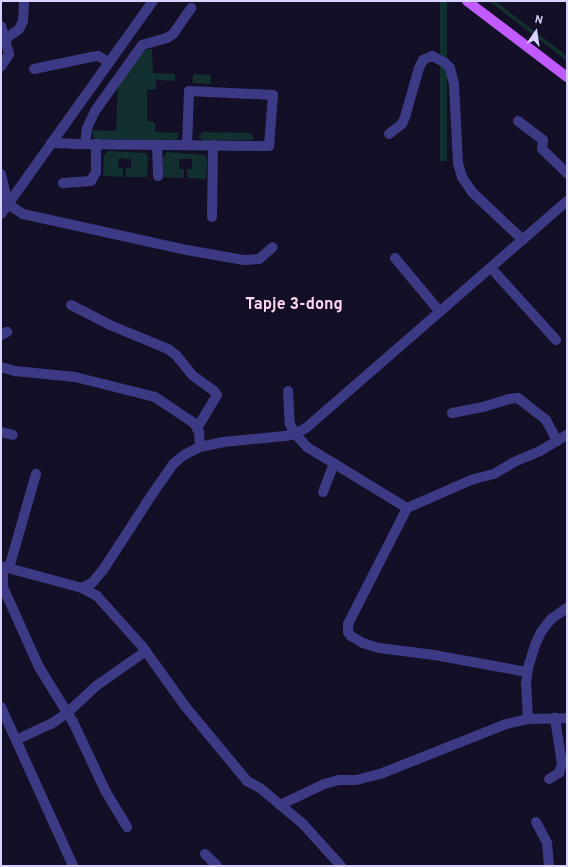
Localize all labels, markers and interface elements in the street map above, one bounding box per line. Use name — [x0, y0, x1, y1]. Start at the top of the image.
north arrow — [516, 12, 556, 52]
text: N — [533, 13, 544, 28]
district label: Tapje 3-dong — [245, 295, 343, 315]

